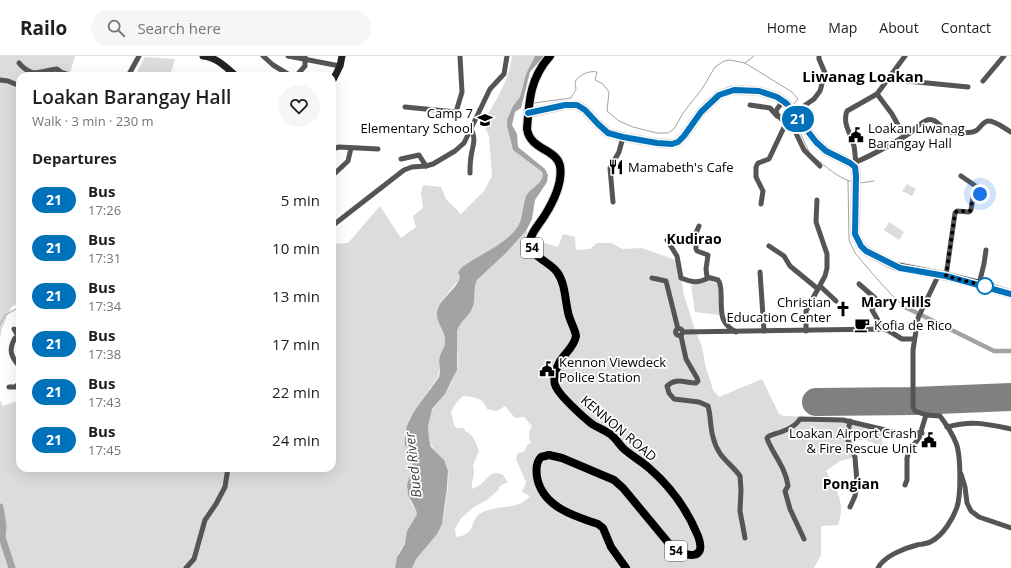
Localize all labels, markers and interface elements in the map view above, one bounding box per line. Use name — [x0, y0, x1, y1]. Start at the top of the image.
search box — [91, 10, 371, 46]
text: Railo — [20, 15, 67, 41]
icon: search — [105, 17, 127, 39]
text: Search here — [137, 18, 221, 38]
text: Home — [767, 18, 806, 37]
text: Map — [828, 18, 857, 37]
text: About — [879, 18, 919, 37]
text: Contact — [941, 18, 991, 37]
district label: Liwanag Loakan — [802, 66, 924, 86]
text: Loakan Barangay Hall — [32, 84, 231, 110]
button: heart — [278, 85, 320, 127]
place label: Camp 7 Elementary School — [361, 104, 473, 137]
line badge: 21 — [780, 106, 816, 132]
text: 21 — [790, 109, 806, 128]
school or university icon: Camp 7 Elementary School — [476, 111, 494, 129]
text: Walk · 3 min · 230 m — [32, 112, 154, 130]
place label: Loakan Liwanag Barangay Hall — [868, 119, 965, 152]
public building icon: Loakan Liwanag Barangay Hall — [847, 126, 865, 144]
text: Departures — [32, 148, 117, 168]
restaurant icon: Mamabeth's Cafe — [607, 158, 625, 176]
place label: Mamabeth's Cafe — [628, 158, 734, 176]
text: Bus — [88, 181, 115, 201]
your location — [970, 184, 990, 204]
text: 21 — [46, 190, 62, 209]
text: 5 min — [281, 190, 320, 210]
text: 17:26 — [88, 201, 121, 219]
text: Bus — [88, 229, 115, 249]
district label: Kudirao — [666, 229, 722, 248]
text: 21 — [46, 238, 62, 257]
text: 10 min — [272, 238, 320, 258]
road number: 54 — [521, 238, 543, 258]
text: 17:31 — [88, 249, 121, 267]
text: Bus — [88, 277, 115, 297]
unlabelled marker — [976, 277, 994, 295]
text: 21 — [46, 286, 62, 305]
text: 13 min — [272, 286, 320, 306]
district label: Mary Hills — [861, 292, 931, 311]
place label: Christian Education Center — [727, 293, 832, 326]
text: 17:34 — [88, 297, 121, 315]
church icon: Christian Education Center — [834, 300, 852, 318]
cafe icon: Kofia de Rico — [853, 316, 871, 334]
place label: Kofia de Rico — [874, 316, 952, 334]
text: Bus — [88, 325, 115, 345]
text: 21 — [46, 334, 62, 353]
text: 17 min — [272, 334, 320, 354]
text: 17:38 — [88, 345, 121, 363]
place label: Kennon Viewdeck Police Station — [559, 353, 666, 386]
public building icon: Kennon Viewdeck Police Station — [538, 360, 556, 378]
text: Bus — [88, 373, 115, 393]
text: 21 — [46, 382, 62, 401]
text: 22 min — [272, 382, 320, 402]
street label: KENNON ROAD — [577, 391, 661, 465]
text: 17:43 — [88, 393, 121, 411]
text: Bus — [88, 421, 115, 441]
place label: Loakan Airport Crash & Fire Rescue Unit — [789, 424, 917, 457]
text: 21 — [46, 430, 62, 449]
text: 24 min — [272, 430, 320, 450]
water label: Bued River — [400, 431, 425, 499]
public building icon: Loakan Airport Crash & Fire Rescue Unit — [920, 431, 938, 449]
text: 17:45 — [88, 441, 121, 459]
district label: Pongian — [823, 474, 879, 493]
road number: 54 — [665, 541, 687, 561]

